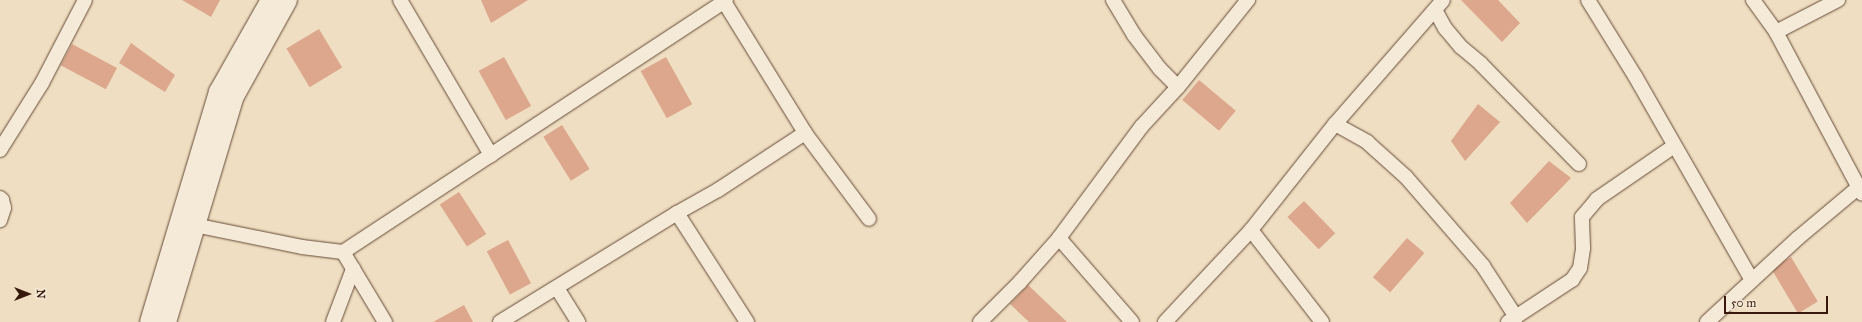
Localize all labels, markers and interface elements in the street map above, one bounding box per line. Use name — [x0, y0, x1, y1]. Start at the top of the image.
north arrow — [8, 274, 48, 314]
scale bar — [1726, 288, 1830, 314]
text: N — [34, 289, 47, 299]
text: 50 m — [1731, 296, 1756, 310]

